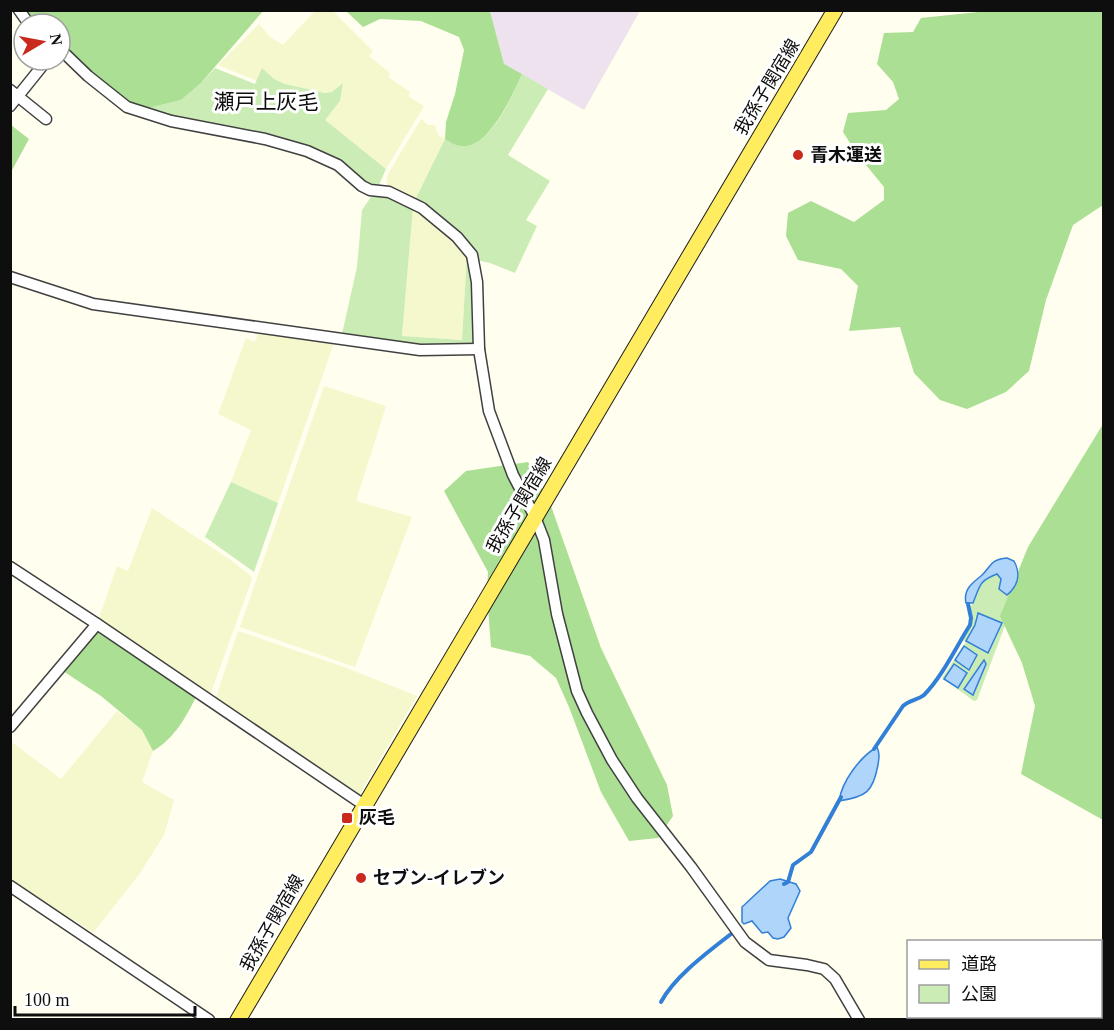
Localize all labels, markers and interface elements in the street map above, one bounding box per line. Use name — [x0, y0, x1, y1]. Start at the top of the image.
north arrow — [12, 12, 72, 72]
text: N — [47, 32, 66, 47]
street label: 我孫子関宿線 — [731, 36, 803, 138]
district label: 瀬戸上灰毛 — [214, 90, 319, 114]
place label: 青木運送 — [810, 145, 882, 165]
marker: 青木運送 — [791, 148, 805, 162]
street label: 我孫子関宿線 — [483, 454, 555, 556]
place label: 灰毛 — [359, 808, 395, 828]
marker: 灰毛 — [340, 811, 354, 825]
place label: セブン-イレブン — [373, 868, 505, 888]
street label: 我孫子関宿線 — [236, 871, 308, 975]
marker: セブン-イレブン — [354, 871, 368, 885]
legend — [907, 940, 1102, 1018]
text: 道路 — [961, 954, 997, 974]
scale bar — [15, 979, 195, 1017]
text: 公園 — [961, 984, 997, 1004]
text: 100 m — [24, 990, 70, 1010]

